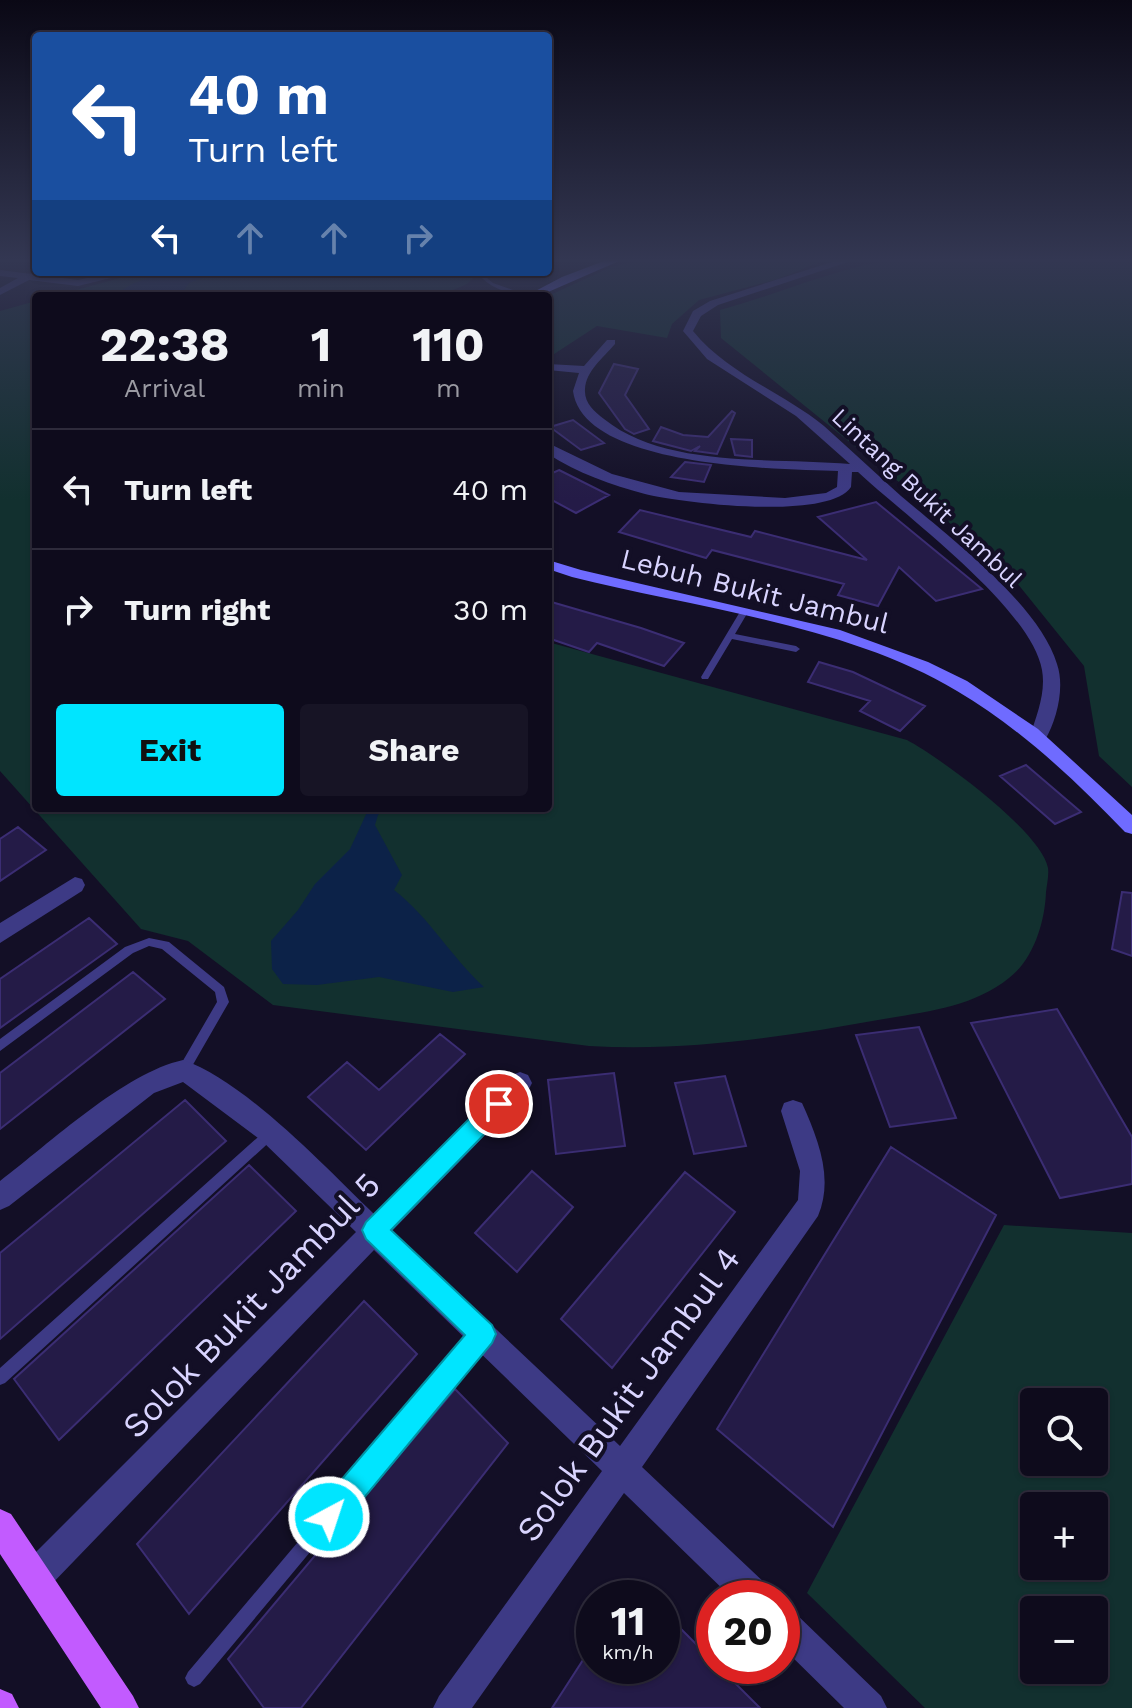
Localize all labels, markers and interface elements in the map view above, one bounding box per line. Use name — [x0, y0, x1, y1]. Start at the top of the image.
text: 40 m — [188, 62, 329, 128]
icon: left — [56, 64, 160, 168]
text: Turn left — [188, 129, 338, 171]
icon: left — [144, 216, 188, 260]
icon: ahead — [228, 216, 272, 260]
icon: ahead — [312, 216, 356, 260]
icon: right — [396, 216, 440, 260]
text: 22:38 — [99, 316, 230, 373]
text: 1 — [311, 316, 331, 373]
text: 110 — [412, 316, 485, 373]
text: Arrival — [124, 373, 205, 403]
text: min — [297, 373, 345, 403]
text: m — [436, 373, 461, 403]
street label: Lintang Bukit Jambul — [826, 403, 1028, 594]
icon: left — [56, 467, 100, 511]
text: Turn left — [124, 472, 252, 507]
text: 40 m — [452, 472, 528, 507]
street label: Lebuh Bukit Jambul — [618, 542, 893, 640]
icon: right — [56, 587, 100, 631]
text: Turn right — [124, 592, 270, 627]
text: 30 m — [453, 592, 528, 627]
button: Exit — [56, 704, 284, 796]
button: Share — [300, 704, 528, 796]
pin — [465, 1070, 533, 1138]
icon: arrive — [477, 1082, 521, 1126]
street label: Solok Bukit Jambul 5 — [114, 1164, 388, 1446]
street label: Solok Bukit Jambul 4 — [508, 1239, 748, 1549]
map controls — [1020, 1388, 1108, 1684]
button: search — [1020, 1388, 1108, 1476]
position arrow — [287, 1475, 371, 1559]
button: + — [1020, 1492, 1108, 1580]
speed limit sign: 20 — [696, 1580, 800, 1684]
button: − — [1020, 1596, 1108, 1684]
text: 11 — [611, 1598, 645, 1645]
text: km/h — [602, 1640, 654, 1664]

